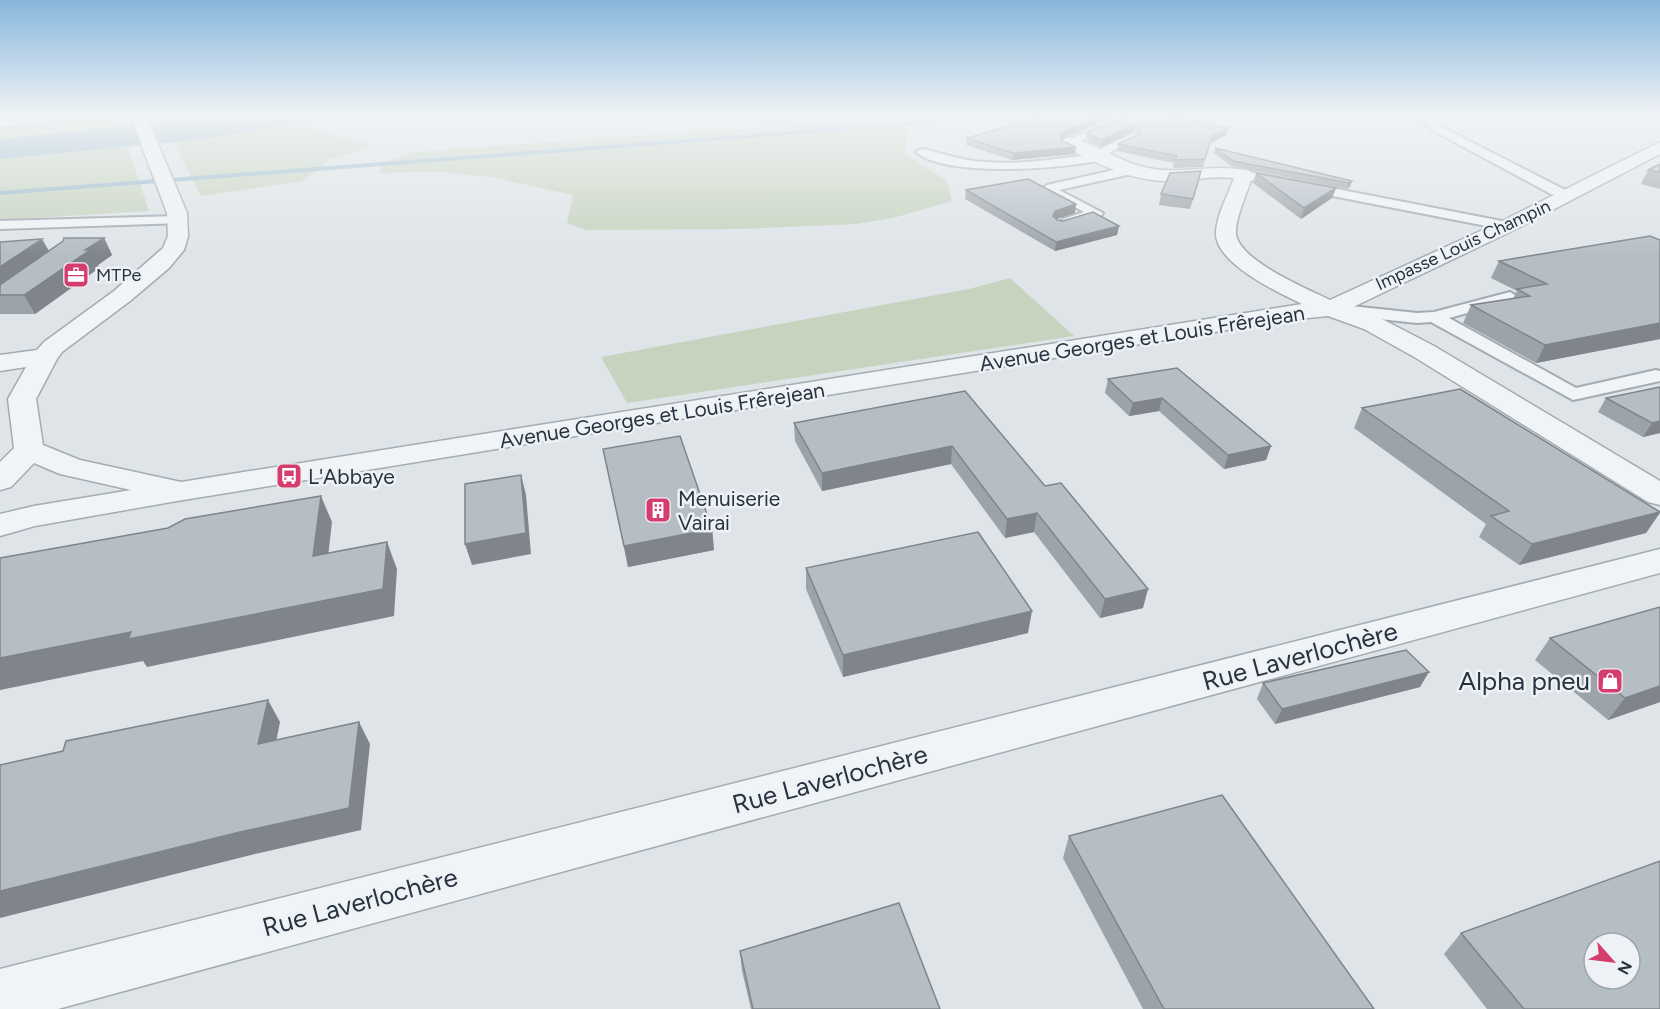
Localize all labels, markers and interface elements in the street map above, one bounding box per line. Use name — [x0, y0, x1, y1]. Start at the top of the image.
street label: Impasse Louis Champin — [1372, 195, 1554, 295]
office icon: MTPe — [61, 260, 91, 290]
place label: MTPe — [96, 264, 141, 286]
street label: Avenue Georges et Louis Frêrejean — [978, 300, 1306, 376]
street label: Avenue Georges et Louis Frêrejean — [498, 377, 826, 453]
bus stop icon: L'Abbaye — [274, 461, 304, 491]
place label: L'Abbaye — [308, 464, 395, 489]
place label: Menuiserie Vairai — [678, 486, 780, 535]
building icon: Menuiserie Vairai — [643, 495, 673, 525]
street label: Rue Laverlochère — [1199, 615, 1401, 697]
place label: Alpha pneu — [1459, 665, 1590, 697]
shop icon: Alpha pneu — [1595, 666, 1625, 696]
street label: Rue Laverlochère — [729, 738, 931, 820]
street label: Rue Laverlochère — [259, 861, 461, 943]
north arrow — [1582, 931, 1642, 991]
text: N — [1614, 958, 1636, 978]

